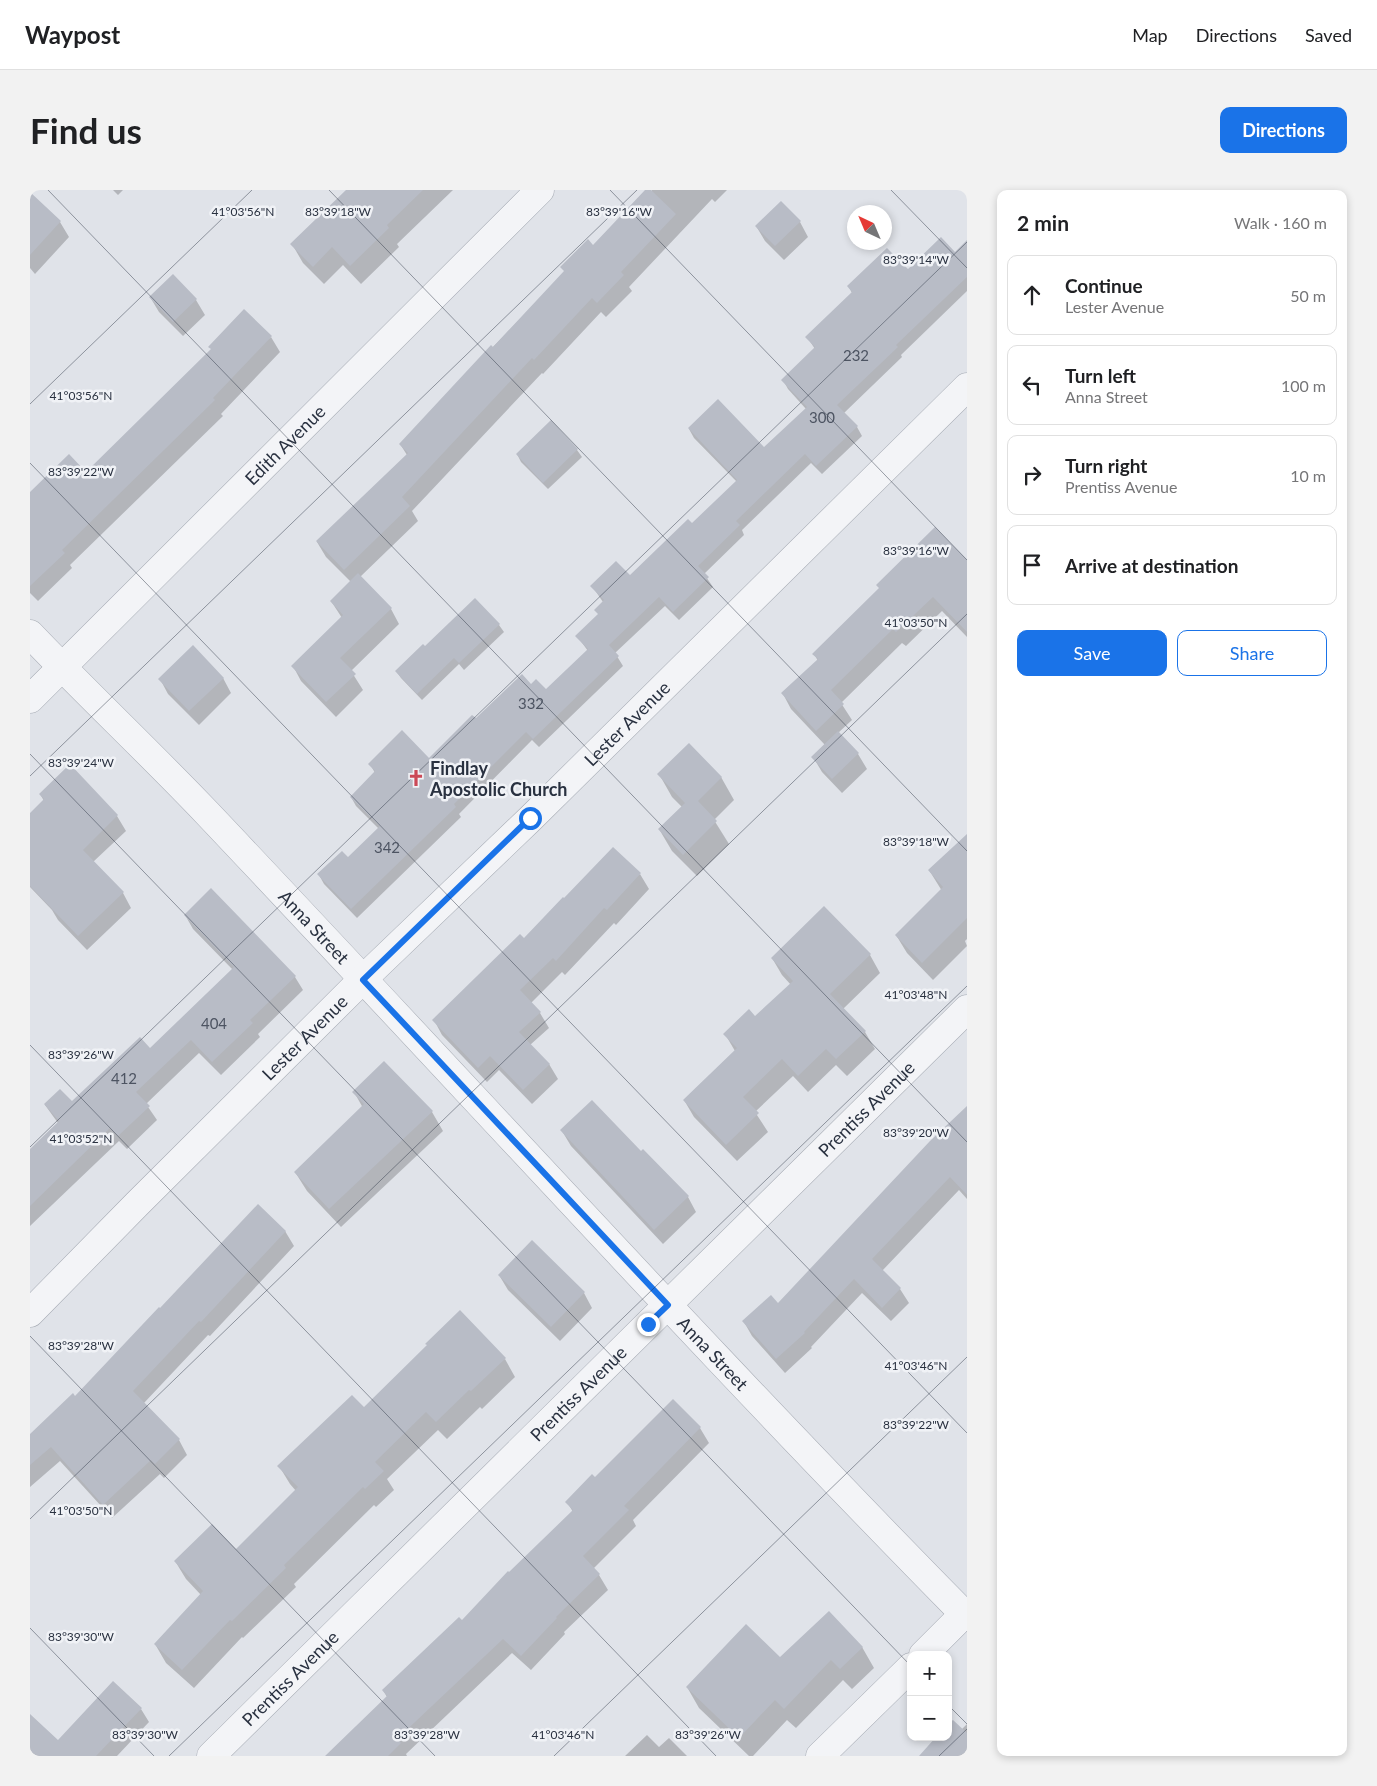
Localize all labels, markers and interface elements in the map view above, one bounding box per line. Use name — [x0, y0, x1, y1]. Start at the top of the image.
text: Waypost — [25, 20, 120, 49]
text: Map — [1132, 24, 1168, 46]
text: Directions — [1196, 24, 1277, 46]
text: Saved — [1305, 24, 1352, 46]
button: Directions — [1220, 107, 1347, 153]
text: Find us — [30, 109, 142, 151]
text: 41°03'56"N — [212, 204, 274, 219]
text: 83°39'18"W — [305, 204, 372, 219]
text: 83°39'16"W — [586, 204, 653, 219]
north arrow — [847, 205, 892, 250]
text: 2 min — [1017, 210, 1069, 235]
text: Walk · 160 m — [1234, 213, 1327, 232]
text: 83°39'14"W — [883, 252, 950, 267]
text: Continue — [1065, 274, 1143, 297]
icon: ahead — [1018, 281, 1046, 309]
text: 50 m — [1290, 286, 1326, 305]
text: Lester Avenue — [1065, 297, 1164, 316]
house number: 232 — [843, 346, 869, 364]
text: Turn left — [1065, 364, 1136, 387]
icon: left — [1018, 371, 1046, 399]
text: 100 m — [1281, 376, 1326, 395]
text: Anna Street — [1065, 387, 1148, 406]
text: 41°03'56"N — [50, 388, 112, 403]
street label: Edith Avenue — [240, 400, 330, 489]
house number: 300 — [809, 408, 835, 426]
text: Turn right — [1065, 454, 1147, 477]
icon: right — [1018, 461, 1046, 489]
text: 83°39'22"W — [48, 464, 115, 479]
text: 10 m — [1290, 466, 1326, 485]
text: Prentiss Avenue — [1065, 477, 1177, 496]
text: 83°39'16"W — [883, 543, 950, 558]
icon: arrive — [1018, 551, 1046, 579]
text: Arrive at destination — [1065, 554, 1238, 577]
text: 41°03'50"N — [885, 615, 947, 630]
button: Save — [1017, 630, 1167, 676]
button: Share — [1177, 630, 1327, 676]
street label: Lester Avenue — [579, 676, 674, 770]
house number: 332 — [518, 694, 544, 712]
text: 83°39'24"W — [48, 755, 115, 770]
place label: Findlay Apostolic Church — [429, 757, 568, 800]
church icon: Findlay Apostolic Church — [406, 768, 426, 788]
route start — [519, 807, 542, 830]
text: 83°39'18"W — [883, 834, 950, 849]
house number: 342 — [374, 838, 400, 856]
street label: Anna Street — [274, 885, 354, 969]
text: 41°03'48"N — [885, 987, 947, 1002]
street label: Lester Avenue — [257, 990, 352, 1085]
house number: 404 — [201, 1014, 227, 1032]
text: 83°39'26"W — [48, 1047, 115, 1062]
street label: Prentiss Avenue — [813, 1056, 919, 1161]
house number: 412 — [111, 1069, 137, 1087]
text: 83°39'20"W — [883, 1125, 950, 1140]
text: 41°03'52"N — [50, 1131, 112, 1146]
street label: Anna Street — [673, 1312, 753, 1395]
route end — [637, 1313, 660, 1336]
text: 83°39'28"W — [48, 1338, 115, 1353]
street label: Prentiss Avenue — [525, 1341, 631, 1446]
text: 41°03'46"N — [885, 1358, 947, 1373]
text: 83°39'22"W — [883, 1417, 950, 1432]
text: 41°03'50"N — [50, 1503, 112, 1518]
street label: Prentiss Avenue — [237, 1626, 343, 1730]
text: 83°39'30"W — [48, 1629, 115, 1644]
map controls — [907, 1651, 952, 1741]
button: + — [907, 1651, 952, 1696]
button: − — [907, 1696, 952, 1741]
text: 83°39'30"W — [112, 1727, 179, 1742]
text: 83°39'28"W — [394, 1727, 461, 1742]
text: 41°03'46"N — [532, 1727, 594, 1742]
text: 83°39'26"W — [675, 1727, 742, 1742]

